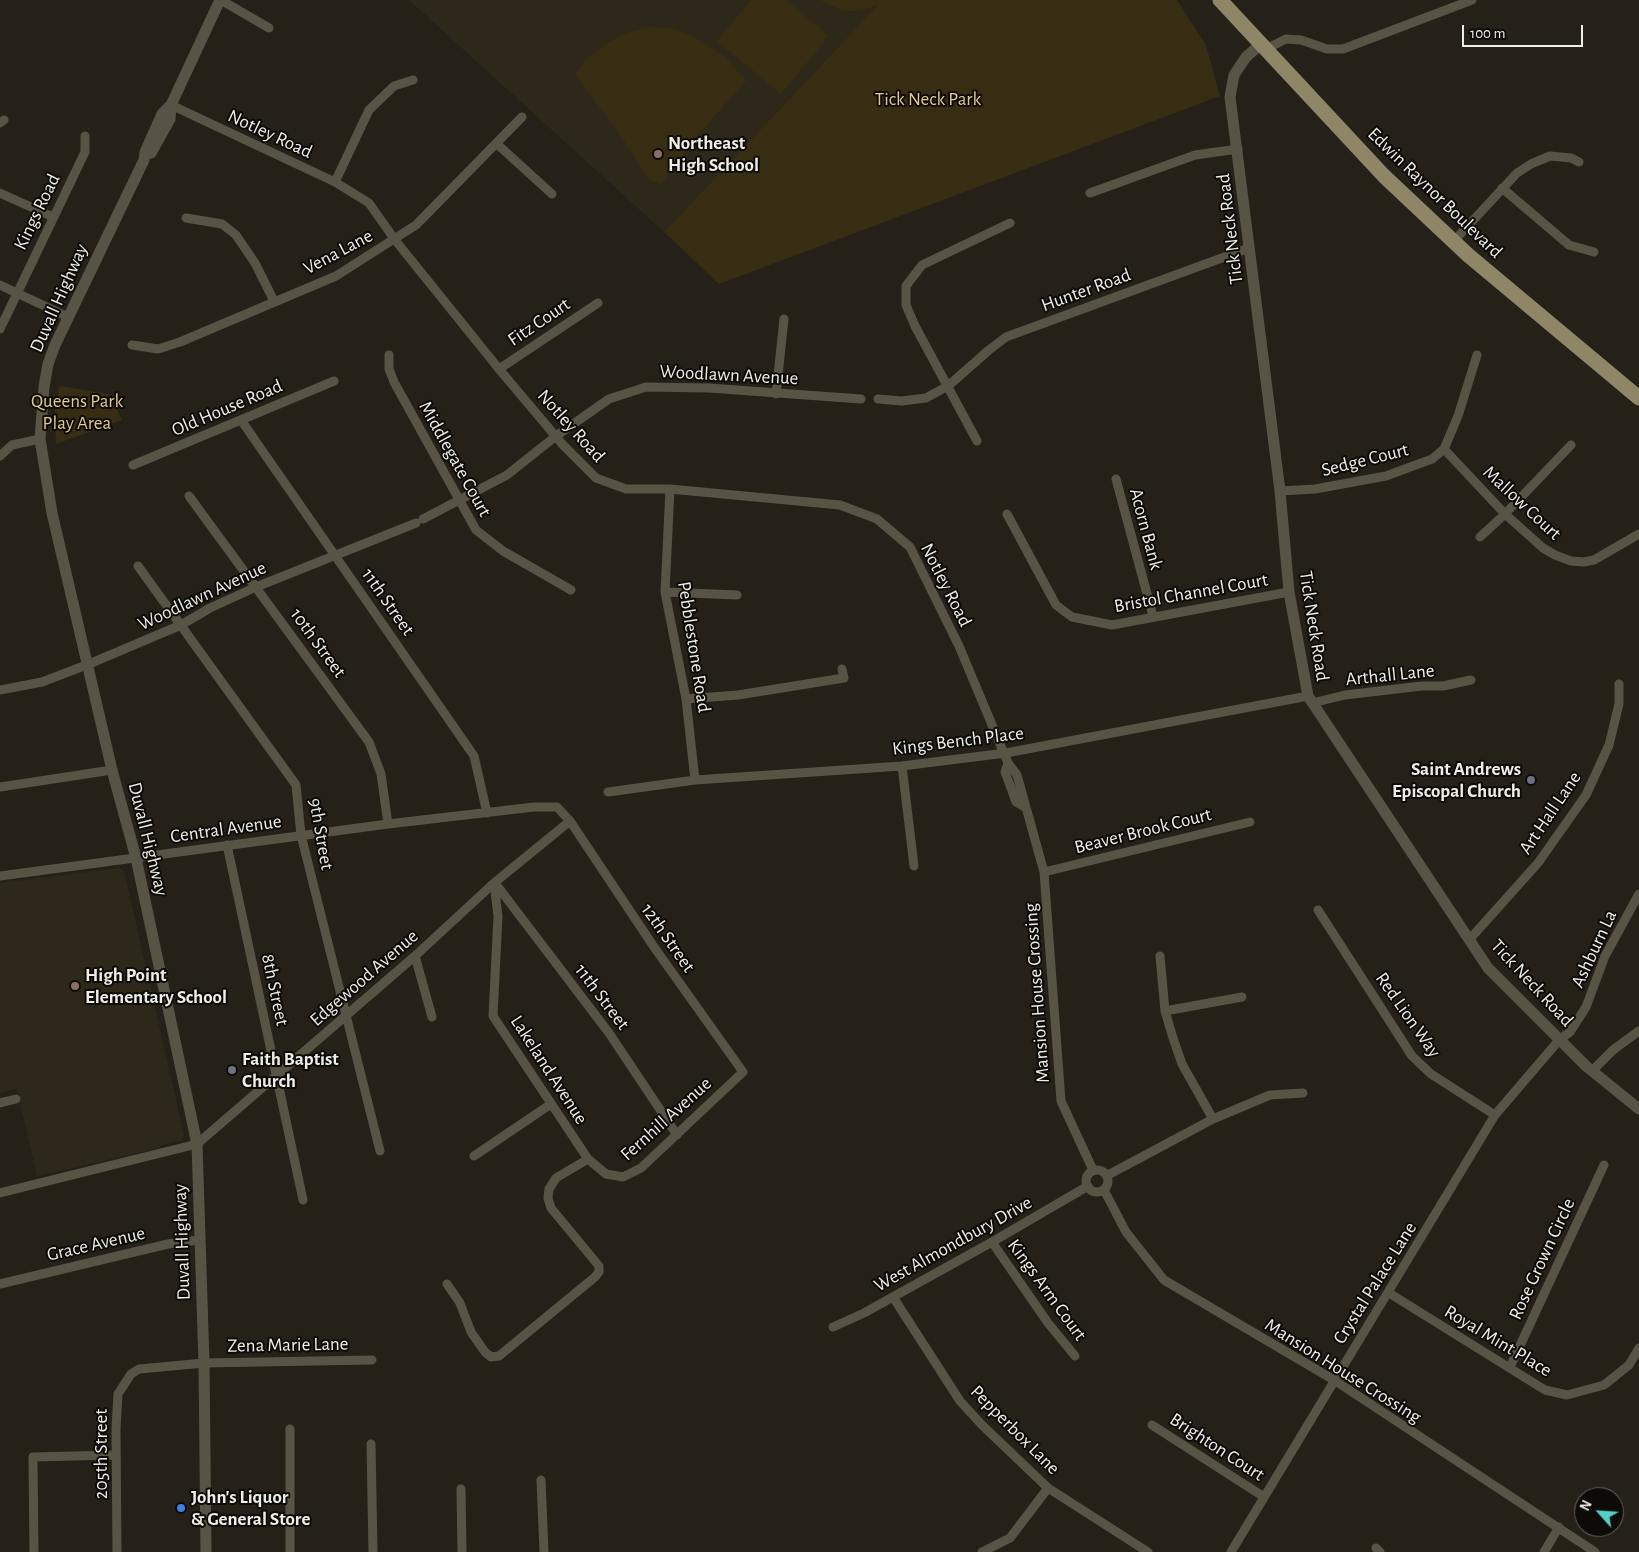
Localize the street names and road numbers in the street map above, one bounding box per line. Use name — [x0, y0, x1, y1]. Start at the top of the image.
street label: Notley Road — [224, 105, 316, 163]
street label: Edwin Raynor Boulevard — [1363, 123, 1507, 263]
street label: Kings Road — [9, 170, 65, 254]
street label: Tick Neck Road — [1212, 172, 1248, 286]
street label: Vena Lane — [299, 224, 377, 280]
street label: Duvall Highway — [25, 240, 93, 356]
street label: Hunter Road — [1038, 263, 1134, 317]
street label: Fitz Court — [503, 293, 575, 351]
street label: Woodlawn Avenue — [659, 360, 799, 390]
street label: Old House Road — [168, 374, 286, 442]
street label: Notley Road — [532, 385, 610, 467]
street label: Middlegate Court — [414, 397, 496, 521]
street label: Sedge Court — [1319, 438, 1411, 482]
street label: Mallow Court — [1478, 461, 1566, 545]
street label: Acorn Bank — [1124, 486, 1168, 572]
street label: Notley Road — [915, 540, 977, 630]
street label: Woodlawn Avenue — [134, 556, 270, 636]
street label: 11th Street — [357, 564, 419, 640]
street label: Bristol Channel Court — [1112, 568, 1270, 618]
street label: Tick Neck Road — [1294, 569, 1334, 683]
street label: Pebblestone Road — [672, 580, 716, 714]
street label: 10th Street — [285, 604, 351, 682]
street label: Arthall Lane — [1344, 659, 1436, 691]
street label: Kings Bench Place — [891, 722, 1025, 760]
street label: Art Hall Lane — [1514, 767, 1586, 859]
street label: Duvall Highway — [123, 780, 173, 898]
street label: 9th Street — [303, 796, 339, 872]
street label: Beaver Brook Court — [1072, 803, 1214, 859]
street label: Central Avenue — [169, 810, 283, 848]
street label: 12th Street — [636, 899, 700, 977]
street label: Mansion House Crossing — [1019, 902, 1055, 1084]
street label: Ashburn La — [1566, 907, 1622, 991]
street label: Edgewood Avenue — [305, 925, 423, 1031]
street label: Tick Neck Road — [1486, 935, 1578, 1031]
street label: 8th Street — [256, 952, 294, 1028]
street label: 11th Street — [570, 959, 634, 1035]
street label: Red Lion Way — [1370, 968, 1446, 1062]
street label: Lakeland Avenue — [505, 1011, 593, 1129]
street label: Fernhill Avenue — [616, 1072, 716, 1166]
street label: Duvall Highway — [169, 1184, 195, 1300]
street label: West Almondbury Drive — [870, 1191, 1036, 1297]
street label: Rose Grown Circle — [1504, 1195, 1580, 1323]
street label: Crystal Palace Lane — [1328, 1218, 1422, 1348]
street label: Grace Avenue — [45, 1222, 147, 1266]
street label: Kings Arm Court — [1003, 1235, 1091, 1345]
street label: Royal Mint Place — [1440, 1300, 1556, 1382]
street label: Mansion House Crossing — [1261, 1314, 1425, 1428]
street label: Zena Marie Lane — [227, 1333, 349, 1357]
street label: Pepperbox Lane — [965, 1380, 1065, 1480]
street label: Brighton Court — [1165, 1408, 1269, 1486]
street label: 205th Street — [90, 1409, 112, 1499]

